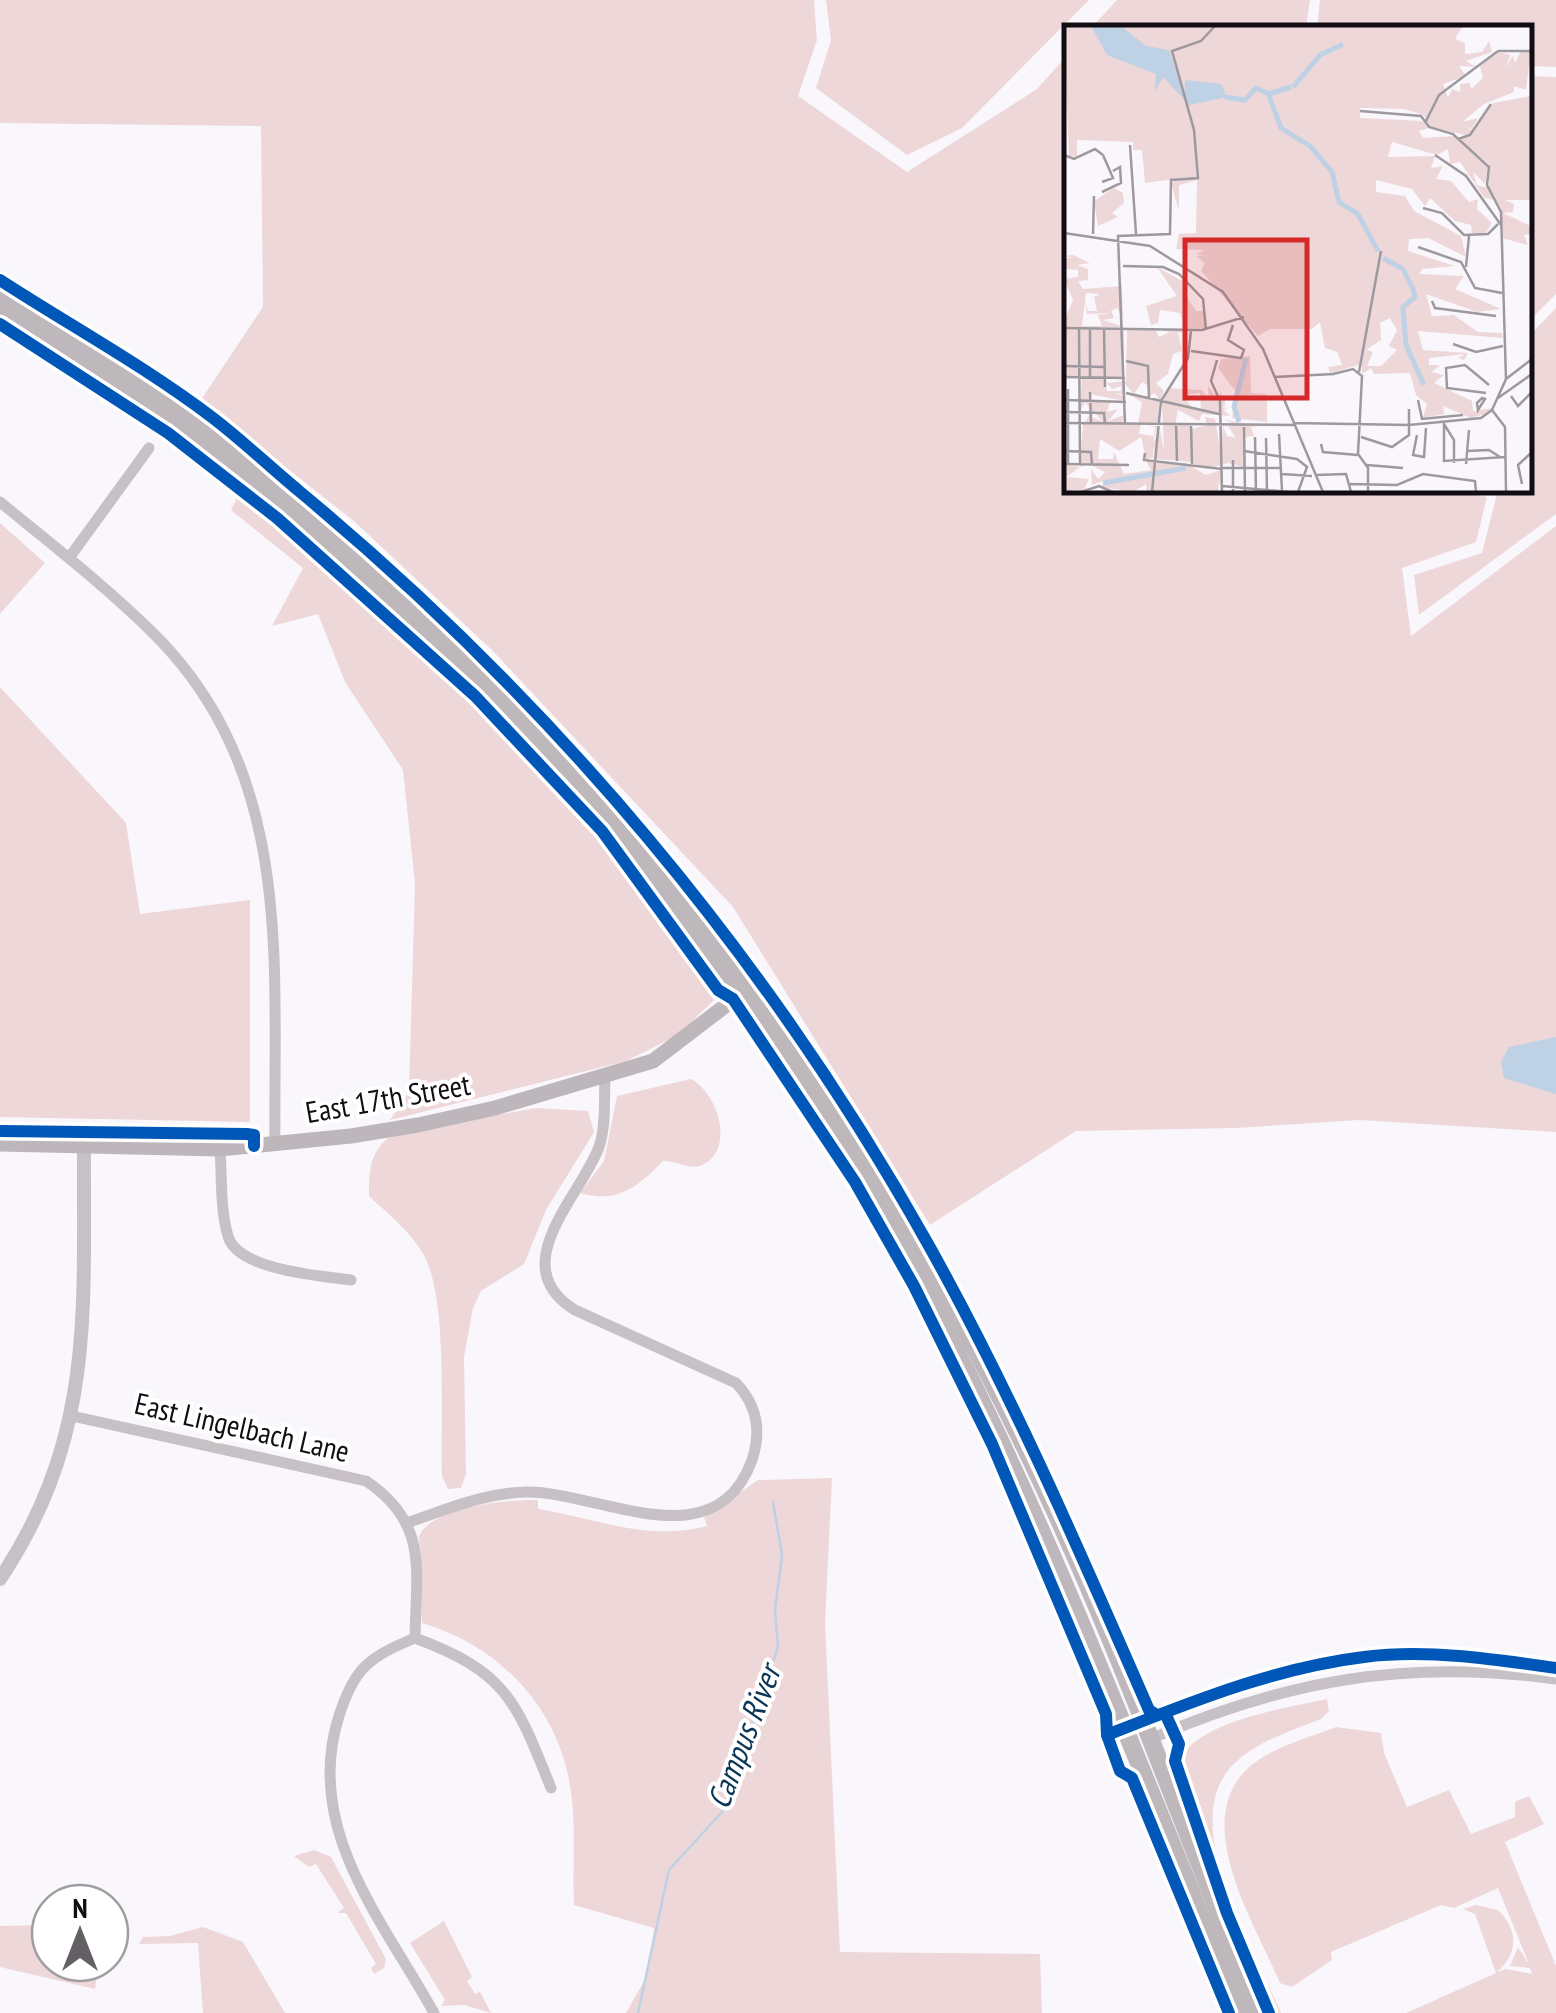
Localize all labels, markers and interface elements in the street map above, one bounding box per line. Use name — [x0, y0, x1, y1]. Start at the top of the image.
inset map — [1064, 25, 1531, 492]
street label: East 17th Street — [302, 1064, 474, 1131]
street label: East Lingelbach Lane — [131, 1383, 353, 1470]
water label: Campus River — [697, 1655, 791, 1814]
north arrow — [30, 1883, 130, 1983]
text: N — [72, 1889, 88, 1926]

